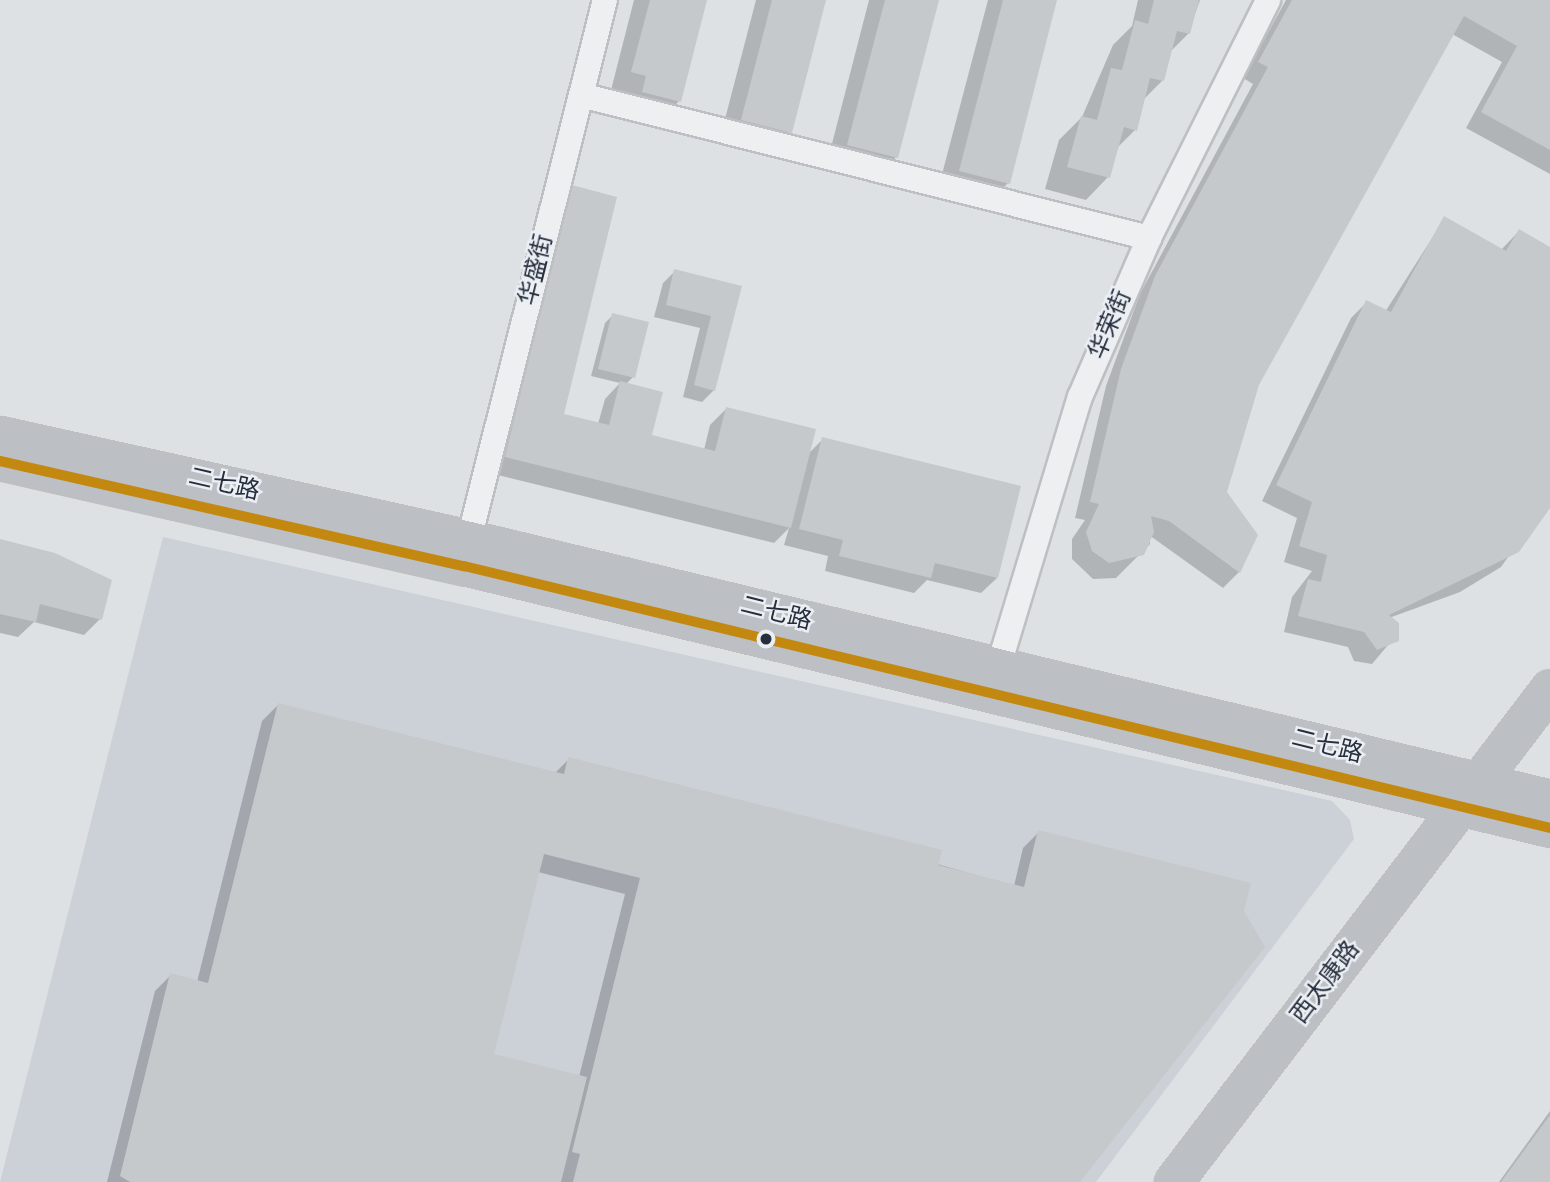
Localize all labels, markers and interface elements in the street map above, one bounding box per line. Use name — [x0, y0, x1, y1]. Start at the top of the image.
street label: 华盛街 — [514, 232, 560, 308]
street label: 华荣街 — [1084, 286, 1138, 364]
street label: 二七路 — [186, 463, 262, 507]
street label: 二七路 — [738, 591, 814, 637]
unlabelled marker — [759, 632, 773, 646]
street label: 二七路 — [1289, 724, 1365, 770]
street label: 西太康路 — [1286, 936, 1366, 1030]

